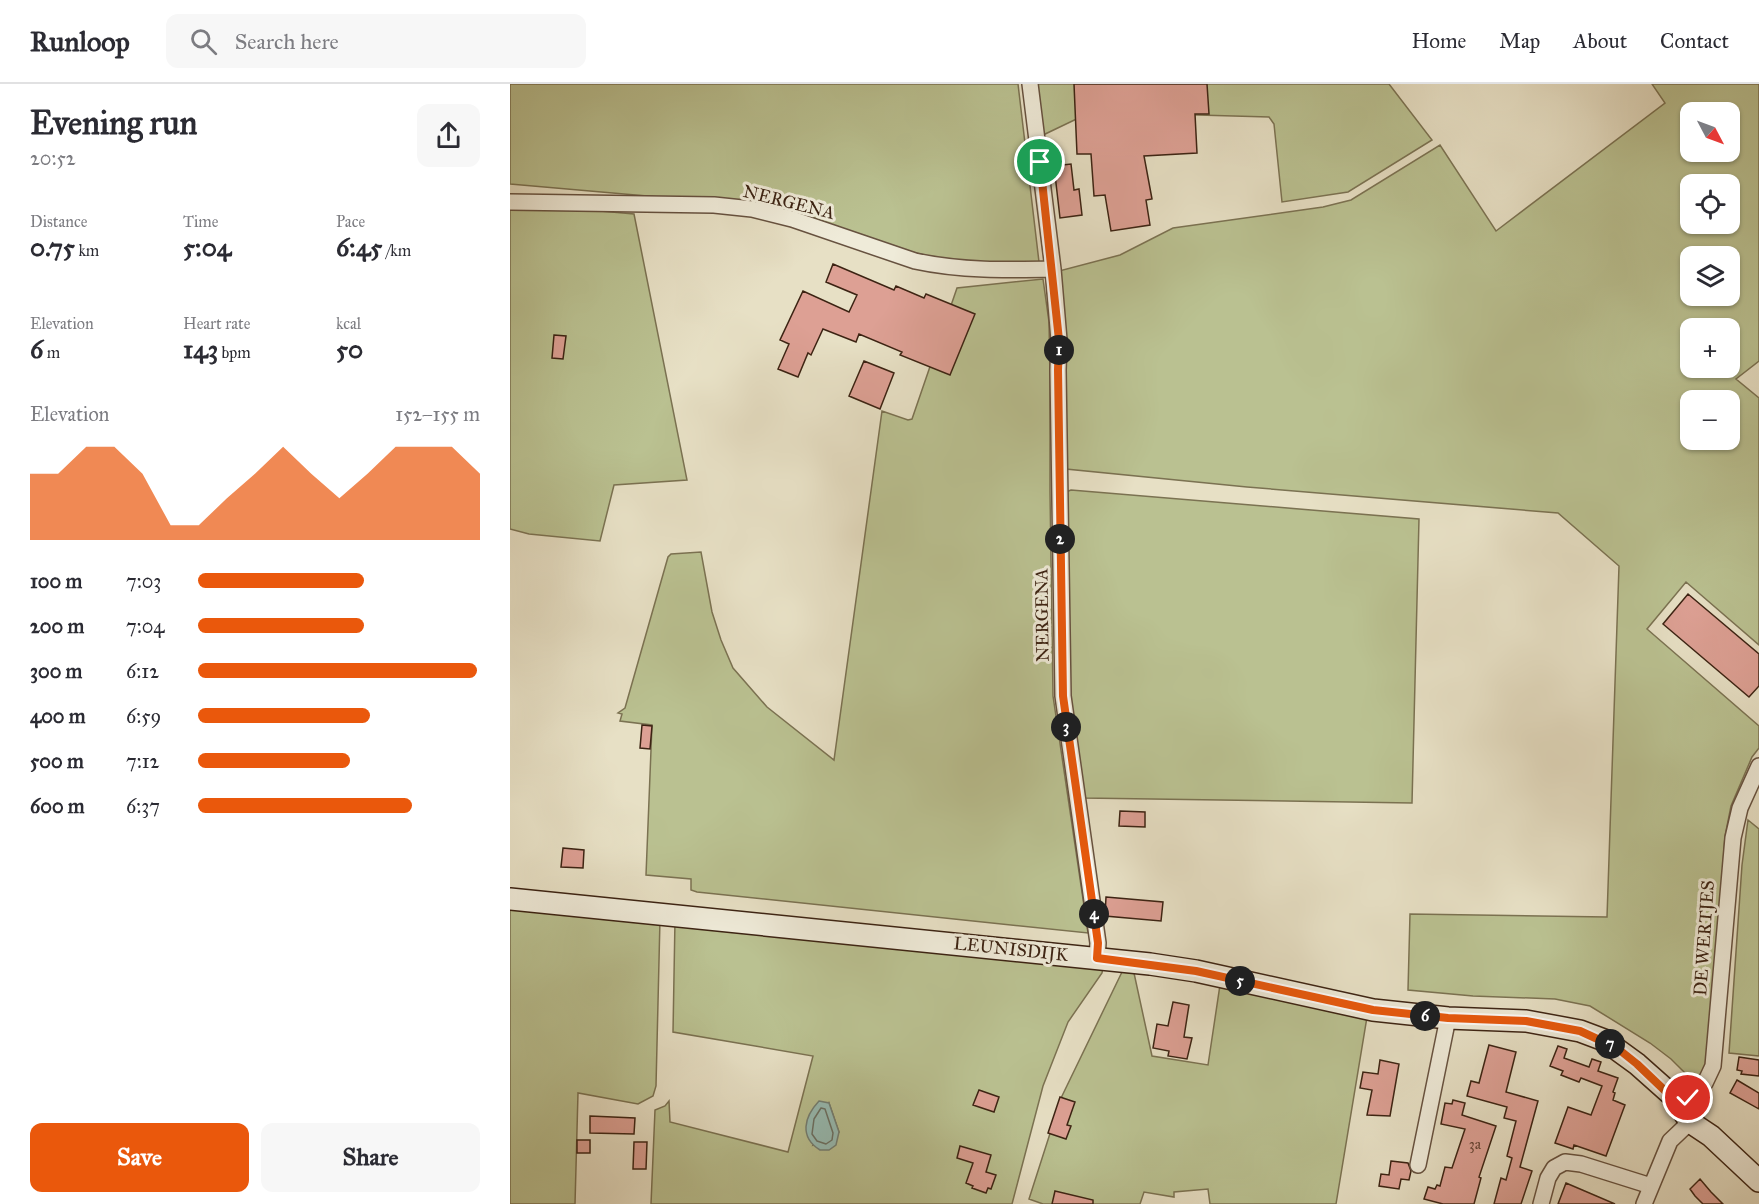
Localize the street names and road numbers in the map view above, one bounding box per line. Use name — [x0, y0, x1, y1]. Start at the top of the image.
street label: NERGENA — [741, 180, 837, 224]
street label: NERGENA — [1030, 568, 1054, 662]
street label: DE WERTJES — [1689, 879, 1720, 997]
street label: LEUNISDIJK — [952, 932, 1071, 967]

